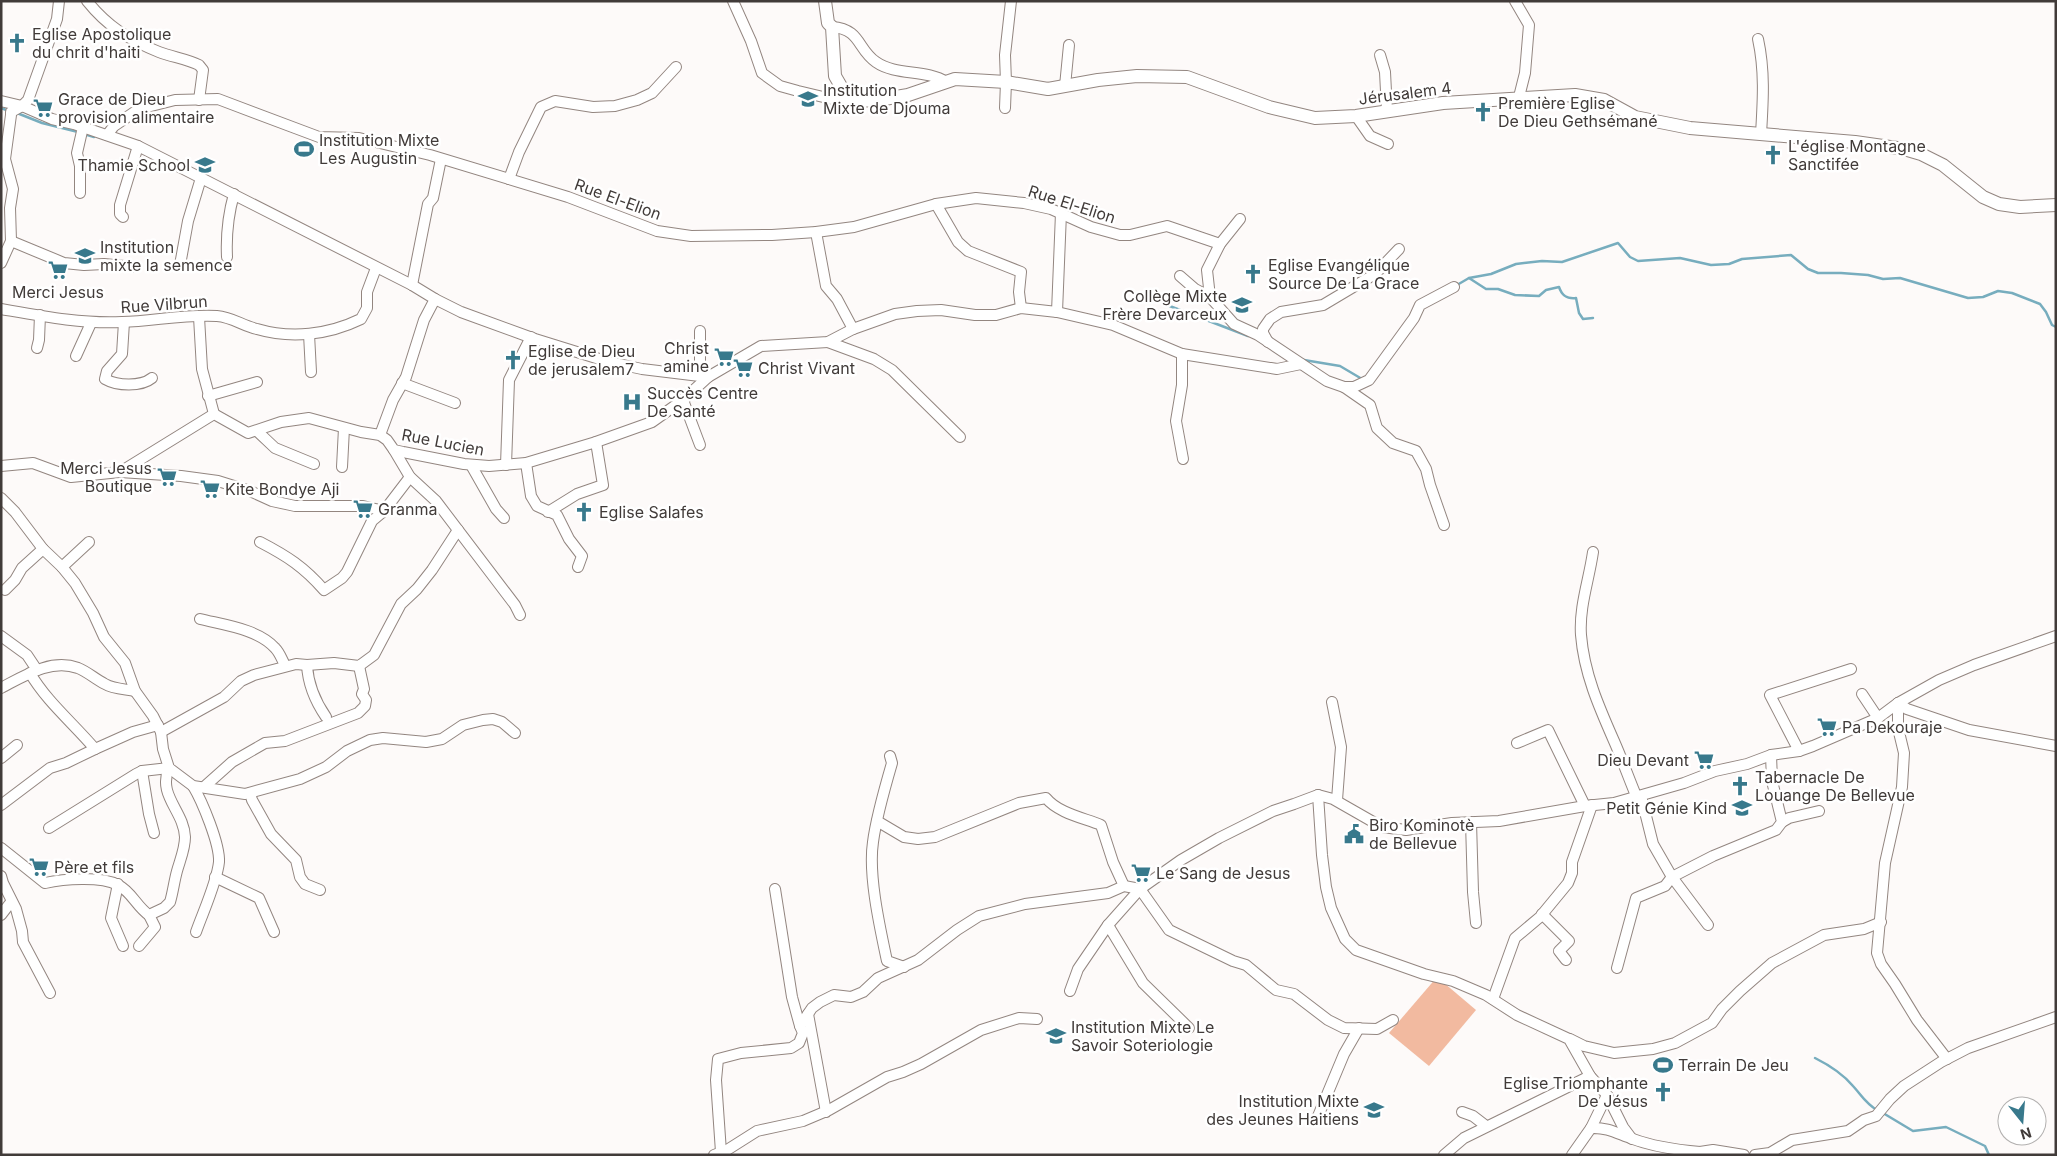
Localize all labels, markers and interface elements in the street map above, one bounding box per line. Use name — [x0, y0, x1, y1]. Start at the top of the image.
place label: Eglise Apostolique du chrit d'haiti — [32, 24, 171, 62]
church icon: Eglise Apostolique du chrit d'haiti — [6, 32, 28, 54]
street label: Jérusalem 4 — [1357, 77, 1453, 109]
place label: Institution Mixte de Djouma — [823, 80, 950, 118]
school or university icon: Institution Mixte de Djouma — [797, 88, 819, 110]
place label: Grace de Dieu provision alimentaire — [58, 89, 214, 127]
place label: Première Eglise De Dieu Gethsémané — [1498, 93, 1658, 131]
supermarket icon: Grace de Dieu provision alimentaire — [32, 97, 54, 119]
church icon: Première Eglise De Dieu Gethsémané — [1472, 101, 1494, 123]
place label: Institution Mixte Les Augustin — [319, 130, 439, 168]
place label: L'église Montagne Sanctifée — [1788, 136, 1926, 174]
sports icon: Institution Mixte Les Augustin — [293, 138, 315, 160]
church icon: L'église Montagne Sanctifée — [1762, 144, 1784, 166]
school or university icon: Thamie School — [194, 154, 216, 176]
place label: Thamie School — [78, 155, 190, 175]
street label: Rue El-Elion — [572, 174, 664, 224]
street label: Rue El-Elion — [1026, 180, 1118, 228]
place label: Institution mixte la semence — [100, 237, 232, 275]
school or university icon: Institution mixte la semence — [74, 245, 96, 267]
place label: Eglise Evangélique Source De La Grace — [1268, 255, 1419, 293]
supermarket icon: Merci Jesus — [47, 259, 69, 281]
church icon: Eglise Evangélique Source De La Grace — [1242, 263, 1264, 285]
place label: Merci Jesus — [12, 282, 104, 302]
place label: Collège Mixte Frère Devarceux — [1102, 286, 1227, 324]
street label: Rue Vilbrun — [120, 291, 208, 317]
school or university icon: Collège Mixte Frère Devarceux — [1231, 294, 1253, 316]
place label: Christ amine — [663, 338, 709, 376]
place label: Eglise de Dieu de jerusalem7 — [528, 341, 635, 379]
supermarket icon: Christ amine — [713, 346, 735, 368]
church icon: Eglise de Dieu de jerusalem7 — [502, 349, 524, 371]
supermarket icon: Christ Vivant — [732, 357, 754, 379]
place label: Christ Vivant — [758, 358, 855, 378]
place label: Succès Centre De Santé — [647, 383, 758, 421]
hospital icon: Succès Centre De Santé — [621, 391, 643, 413]
street label: Rue Lucien — [400, 424, 486, 460]
place label: Merci Jesus Boutique — [60, 458, 152, 496]
supermarket icon: Merci Jesus Boutique — [156, 466, 178, 488]
supermarket icon: Kite Bondye Aji — [199, 478, 221, 500]
place label: Kite Bondye Aji — [225, 479, 339, 499]
supermarket icon: Granma — [352, 498, 374, 520]
place label: Granma — [378, 499, 437, 519]
church icon: Eglise Salafes — [573, 501, 595, 523]
place label: Eglise Salafes — [599, 502, 704, 522]
supermarket icon: Pa Dekouraje — [1816, 716, 1838, 738]
place label: Pa Dekouraje — [1842, 717, 1942, 737]
supermarket icon: Dieu Devant — [1693, 749, 1715, 771]
place label: Dieu Devant — [1597, 750, 1689, 770]
place label: Tabernacle De Louange De Bellevue — [1755, 767, 1915, 805]
church icon: Tabernacle De Louange De Bellevue — [1729, 775, 1751, 797]
school or university icon: Petit Génie Kind — [1731, 797, 1753, 819]
place label: Petit Génie Kind — [1606, 798, 1727, 818]
place label: Biro Kominotè de Bellevue — [1369, 815, 1474, 853]
public building icon: Biro Kominotè de Bellevue — [1343, 823, 1365, 845]
supermarket icon: Père et fils — [28, 856, 50, 878]
place label: Père et fils — [54, 857, 134, 877]
supermarket icon: Le Sang de Jesus — [1130, 862, 1152, 884]
place label: Le Sang de Jesus — [1156, 863, 1290, 883]
place label: Institution Mixte Le Savoir Soteriologie — [1071, 1017, 1214, 1055]
school or university icon: Institution Mixte Le Savoir Soteriologie — [1045, 1025, 1067, 1047]
sports icon: Terrain De Jeu — [1652, 1054, 1674, 1076]
place label: Terrain De Jeu — [1678, 1055, 1789, 1075]
place label: Eglise Triomphante De Jésus — [1503, 1073, 1648, 1111]
church icon: Eglise Triomphante De Jésus — [1652, 1081, 1674, 1103]
place label: Institution Mixte des Jeunes Haitiens — [1206, 1091, 1359, 1129]
north arrow — [1997, 1096, 2047, 1146]
school or university icon: Institution Mixte des Jeunes Haitiens — [1363, 1099, 1385, 1121]
text: N — [2018, 1124, 2034, 1144]

